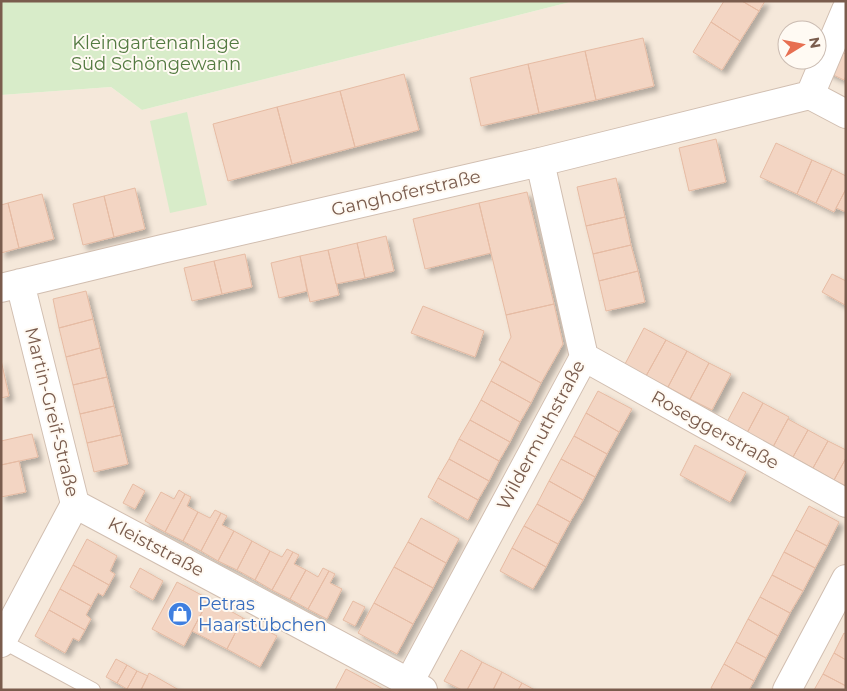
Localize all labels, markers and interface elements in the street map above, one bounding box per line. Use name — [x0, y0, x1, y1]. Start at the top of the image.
north arrow — [777, 20, 827, 70]
park label: Kleingartenanlage Süd Schöngewann — [71, 32, 241, 75]
text: N — [805, 36, 825, 50]
street label: Ganghoferstraße — [329, 165, 483, 221]
street label: Martin-Greif-Straße — [20, 325, 84, 499]
street label: Wildermuthstraße — [492, 356, 590, 514]
street label: Roseggerstraße — [647, 386, 783, 474]
street label: Kleiststraße — [104, 513, 208, 582]
place label: Petras Haarstübchen — [198, 593, 327, 636]
shop icon: Petras Haarstübchen — [167, 601, 193, 627]

